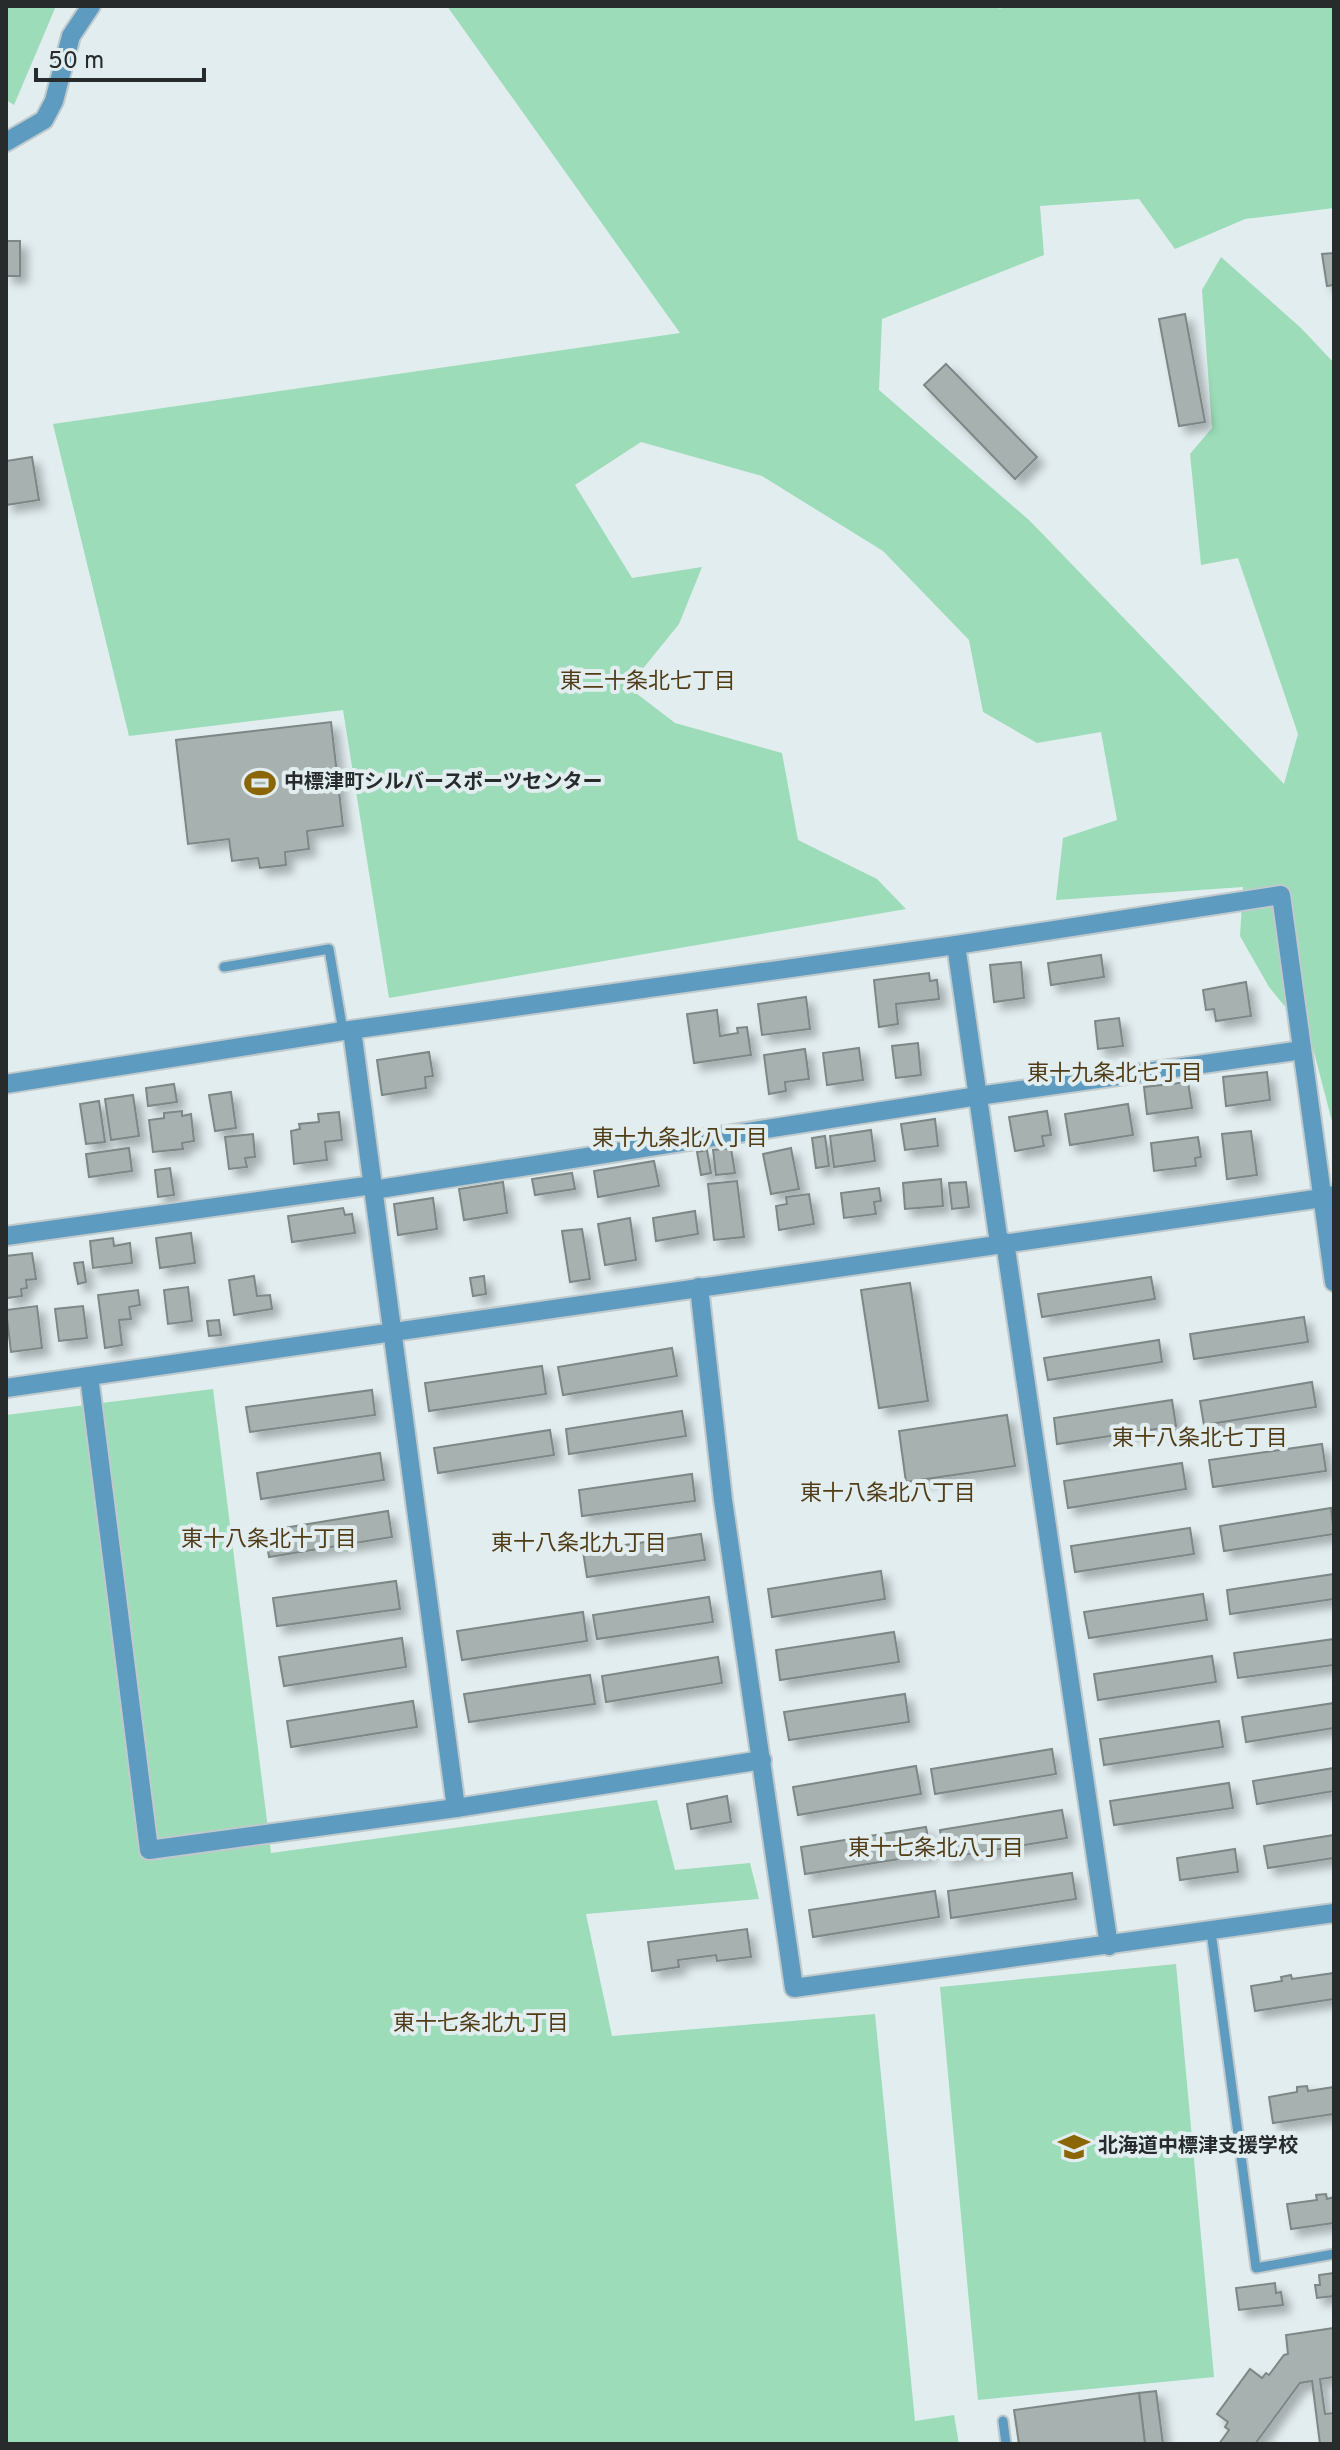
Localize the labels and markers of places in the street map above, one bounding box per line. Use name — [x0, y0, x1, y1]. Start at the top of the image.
sports icon: 中標津町シルバースポーツセンター — [243, 766, 277, 800]
place label: 中標津町シルバースポーツセンター — [284, 770, 603, 796]
school or university icon: 北海道中標津支援学校 — [1057, 2130, 1091, 2164]
place label: 北海道中標津支援学校 — [1098, 2134, 1298, 2160]

